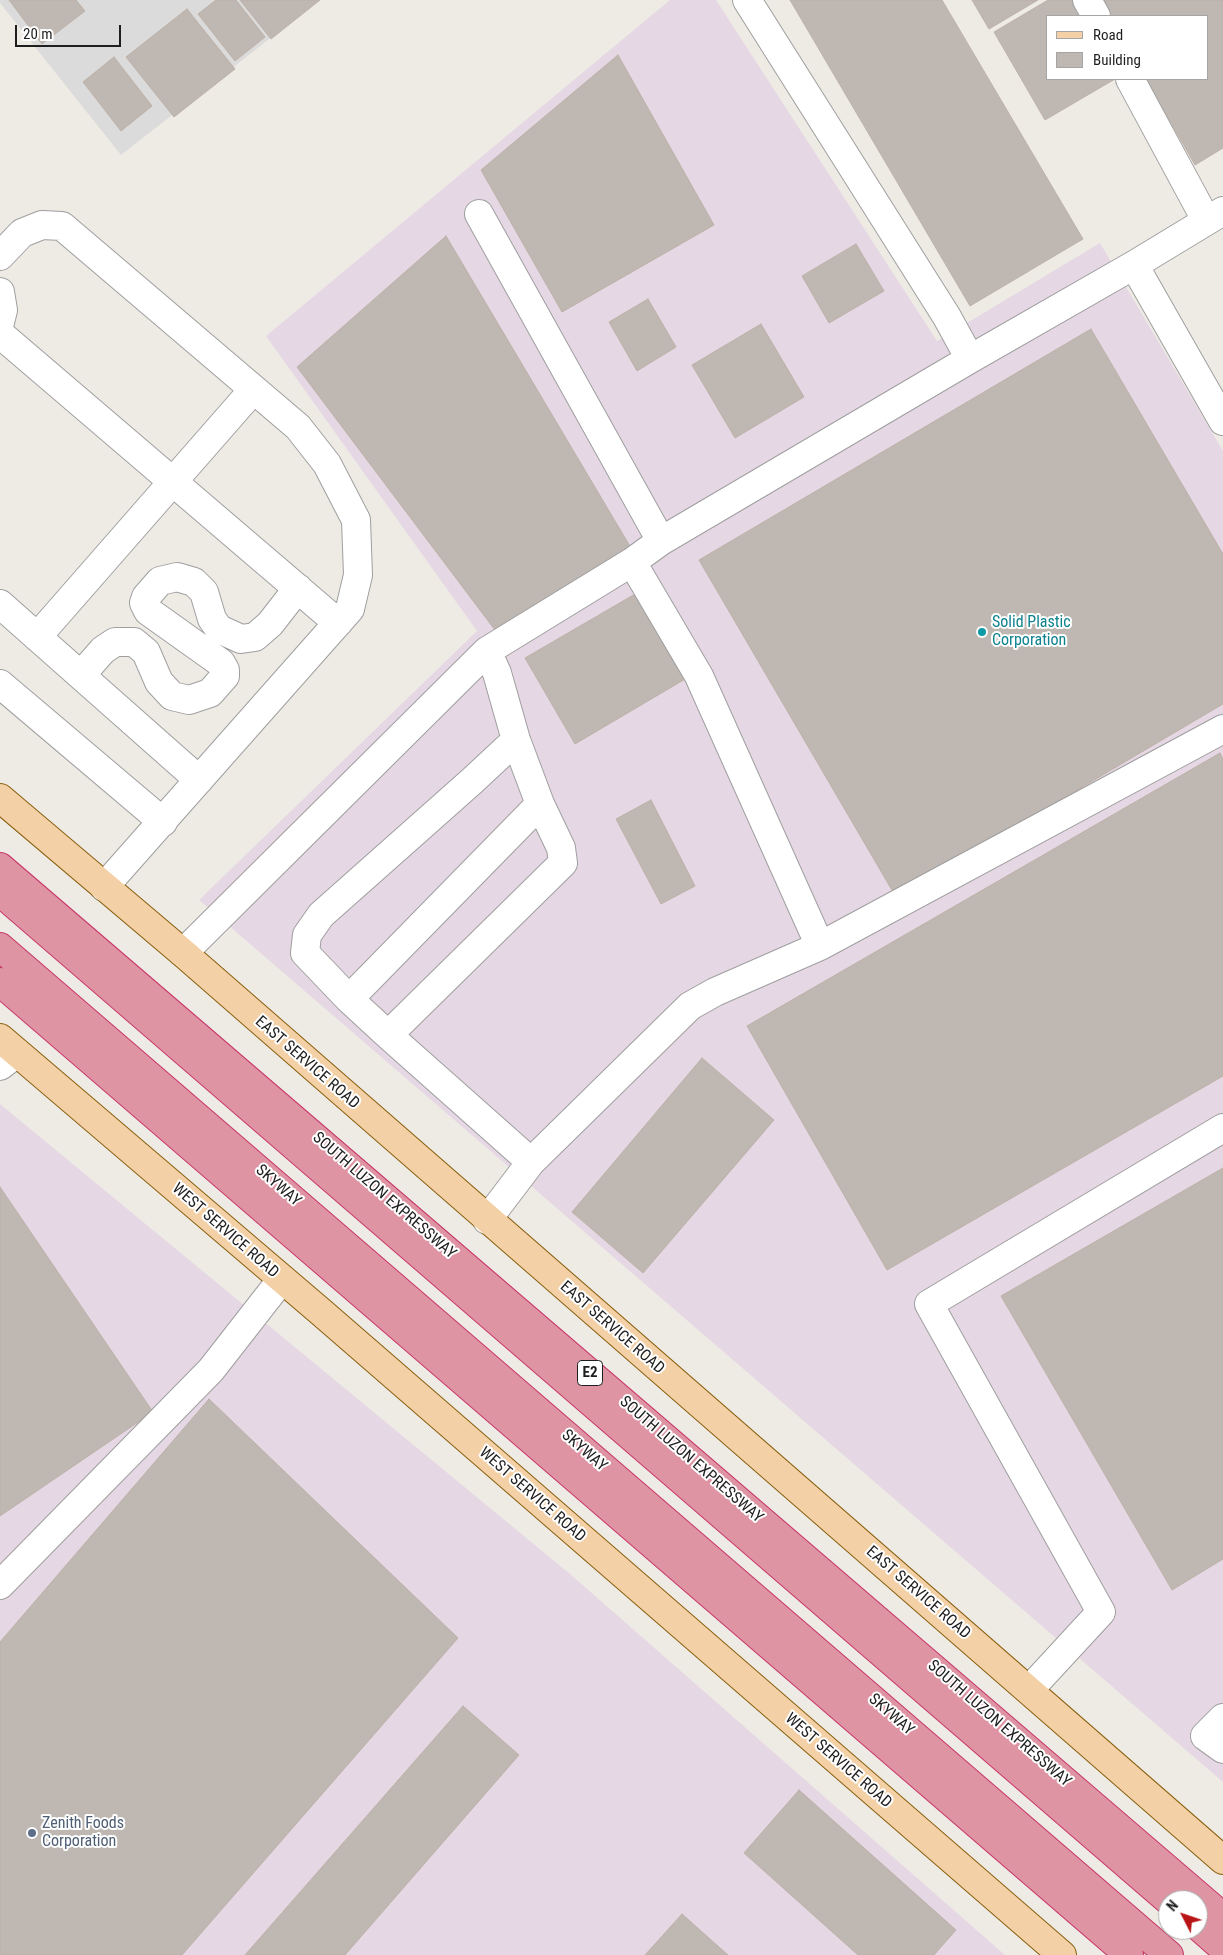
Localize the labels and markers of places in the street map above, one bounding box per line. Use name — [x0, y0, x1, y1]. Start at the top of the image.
place label: Solid Plastic Corporation — [992, 613, 1071, 651]
marker: Solid Plastic Corporation — [976, 626, 988, 638]
place label: Zenith Foods Corporation — [42, 1814, 124, 1852]
marker: Zenith Foods Corporation — [26, 1827, 38, 1839]

